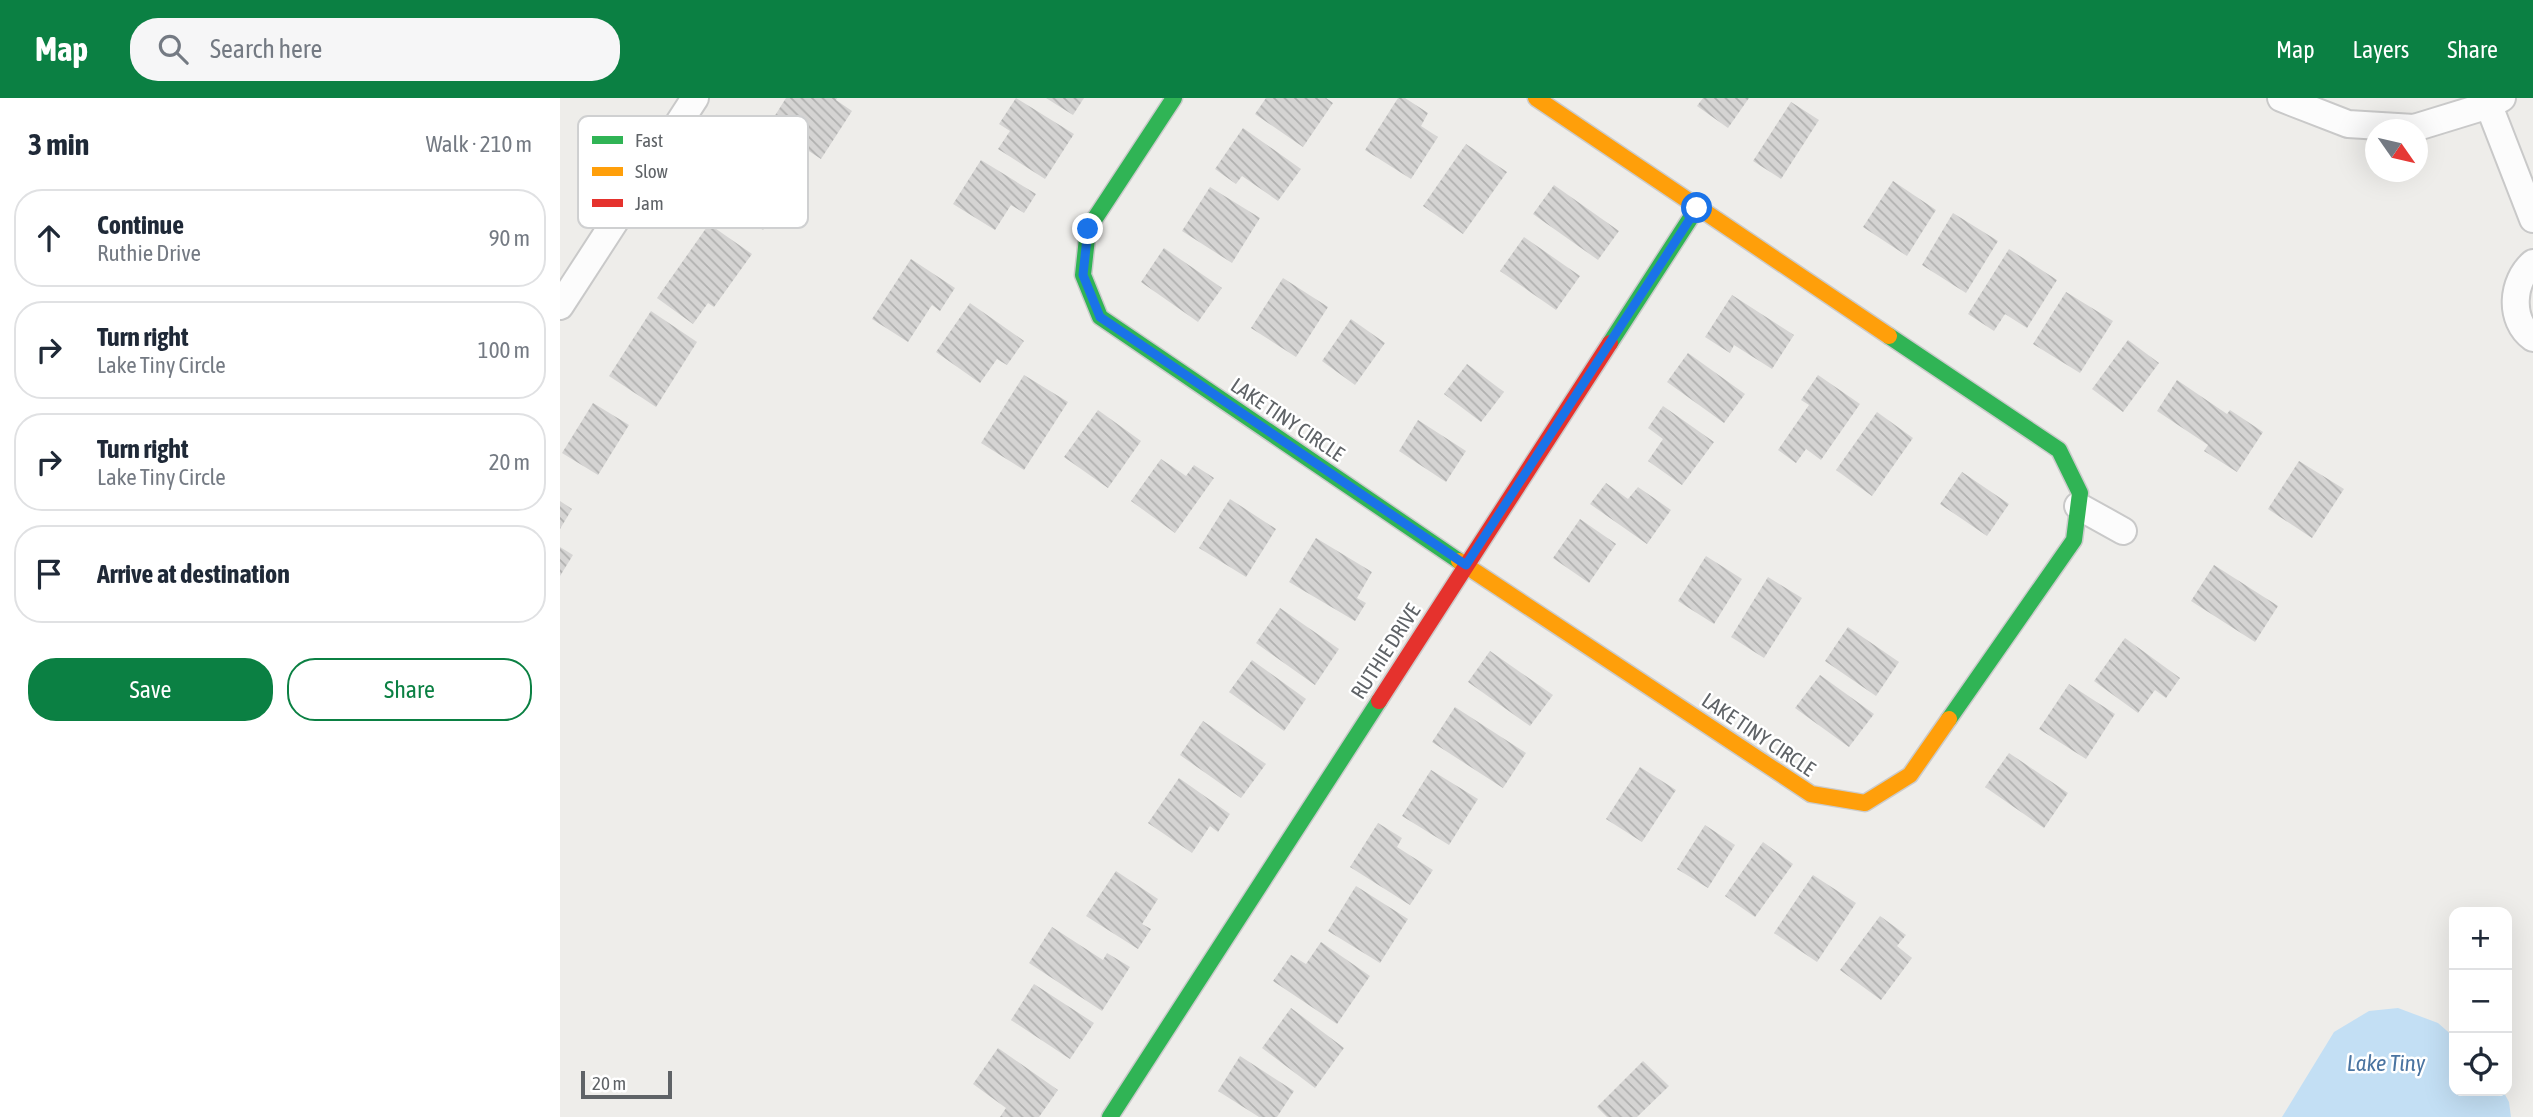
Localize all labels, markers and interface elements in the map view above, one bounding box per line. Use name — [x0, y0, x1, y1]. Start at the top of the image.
search box — [130, 18, 620, 81]
text: Map — [35, 30, 88, 68]
icon: search — [154, 30, 192, 68]
text: Search here — [210, 34, 322, 64]
text: Map — [2276, 36, 2315, 63]
text: Layers — [2353, 36, 2409, 63]
text: Share — [2447, 36, 2498, 63]
legend — [578, 116, 808, 228]
north arrow — [2365, 119, 2428, 182]
text: 3 min — [28, 127, 89, 161]
text: Fast — [635, 129, 663, 151]
text: Walk · 210 m — [426, 131, 532, 157]
text: Slow — [635, 160, 669, 182]
text: Jam — [635, 192, 664, 214]
route start — [1681, 192, 1712, 223]
text: Continue — [97, 210, 184, 240]
route end — [1072, 213, 1103, 244]
icon: ahead — [30, 219, 68, 257]
text: 90 m — [489, 225, 530, 251]
text: Ruthie Drive — [97, 240, 201, 266]
text: Turn right — [97, 322, 188, 352]
icon: right — [30, 331, 68, 369]
text: 100 m — [478, 337, 530, 363]
text: Lake Tiny Circle — [97, 352, 226, 378]
street label: LAKE TINY CIRCLE — [1227, 372, 1349, 466]
text: Turn right — [97, 434, 188, 464]
icon: right — [30, 443, 68, 481]
text: 20 m — [489, 449, 530, 475]
text: Lake Tiny Circle — [97, 464, 226, 490]
icon: arrive — [30, 555, 68, 593]
text: Arrive at destination — [97, 559, 290, 589]
street label: RUTHIE DRIVE — [1345, 599, 1425, 703]
button: Save — [28, 658, 273, 721]
button: Share — [287, 658, 532, 721]
street label: LAKE TINY CIRCLE — [1698, 687, 1820, 781]
map controls — [2449, 907, 2512, 1096]
button: + — [2449, 907, 2512, 970]
button: − — [2449, 970, 2512, 1033]
button: locate — [2449, 1033, 2512, 1096]
water label: Lake Tiny — [2347, 1050, 2426, 1076]
scale bar — [581, 1068, 672, 1100]
text: 20 m — [592, 1072, 626, 1094]

